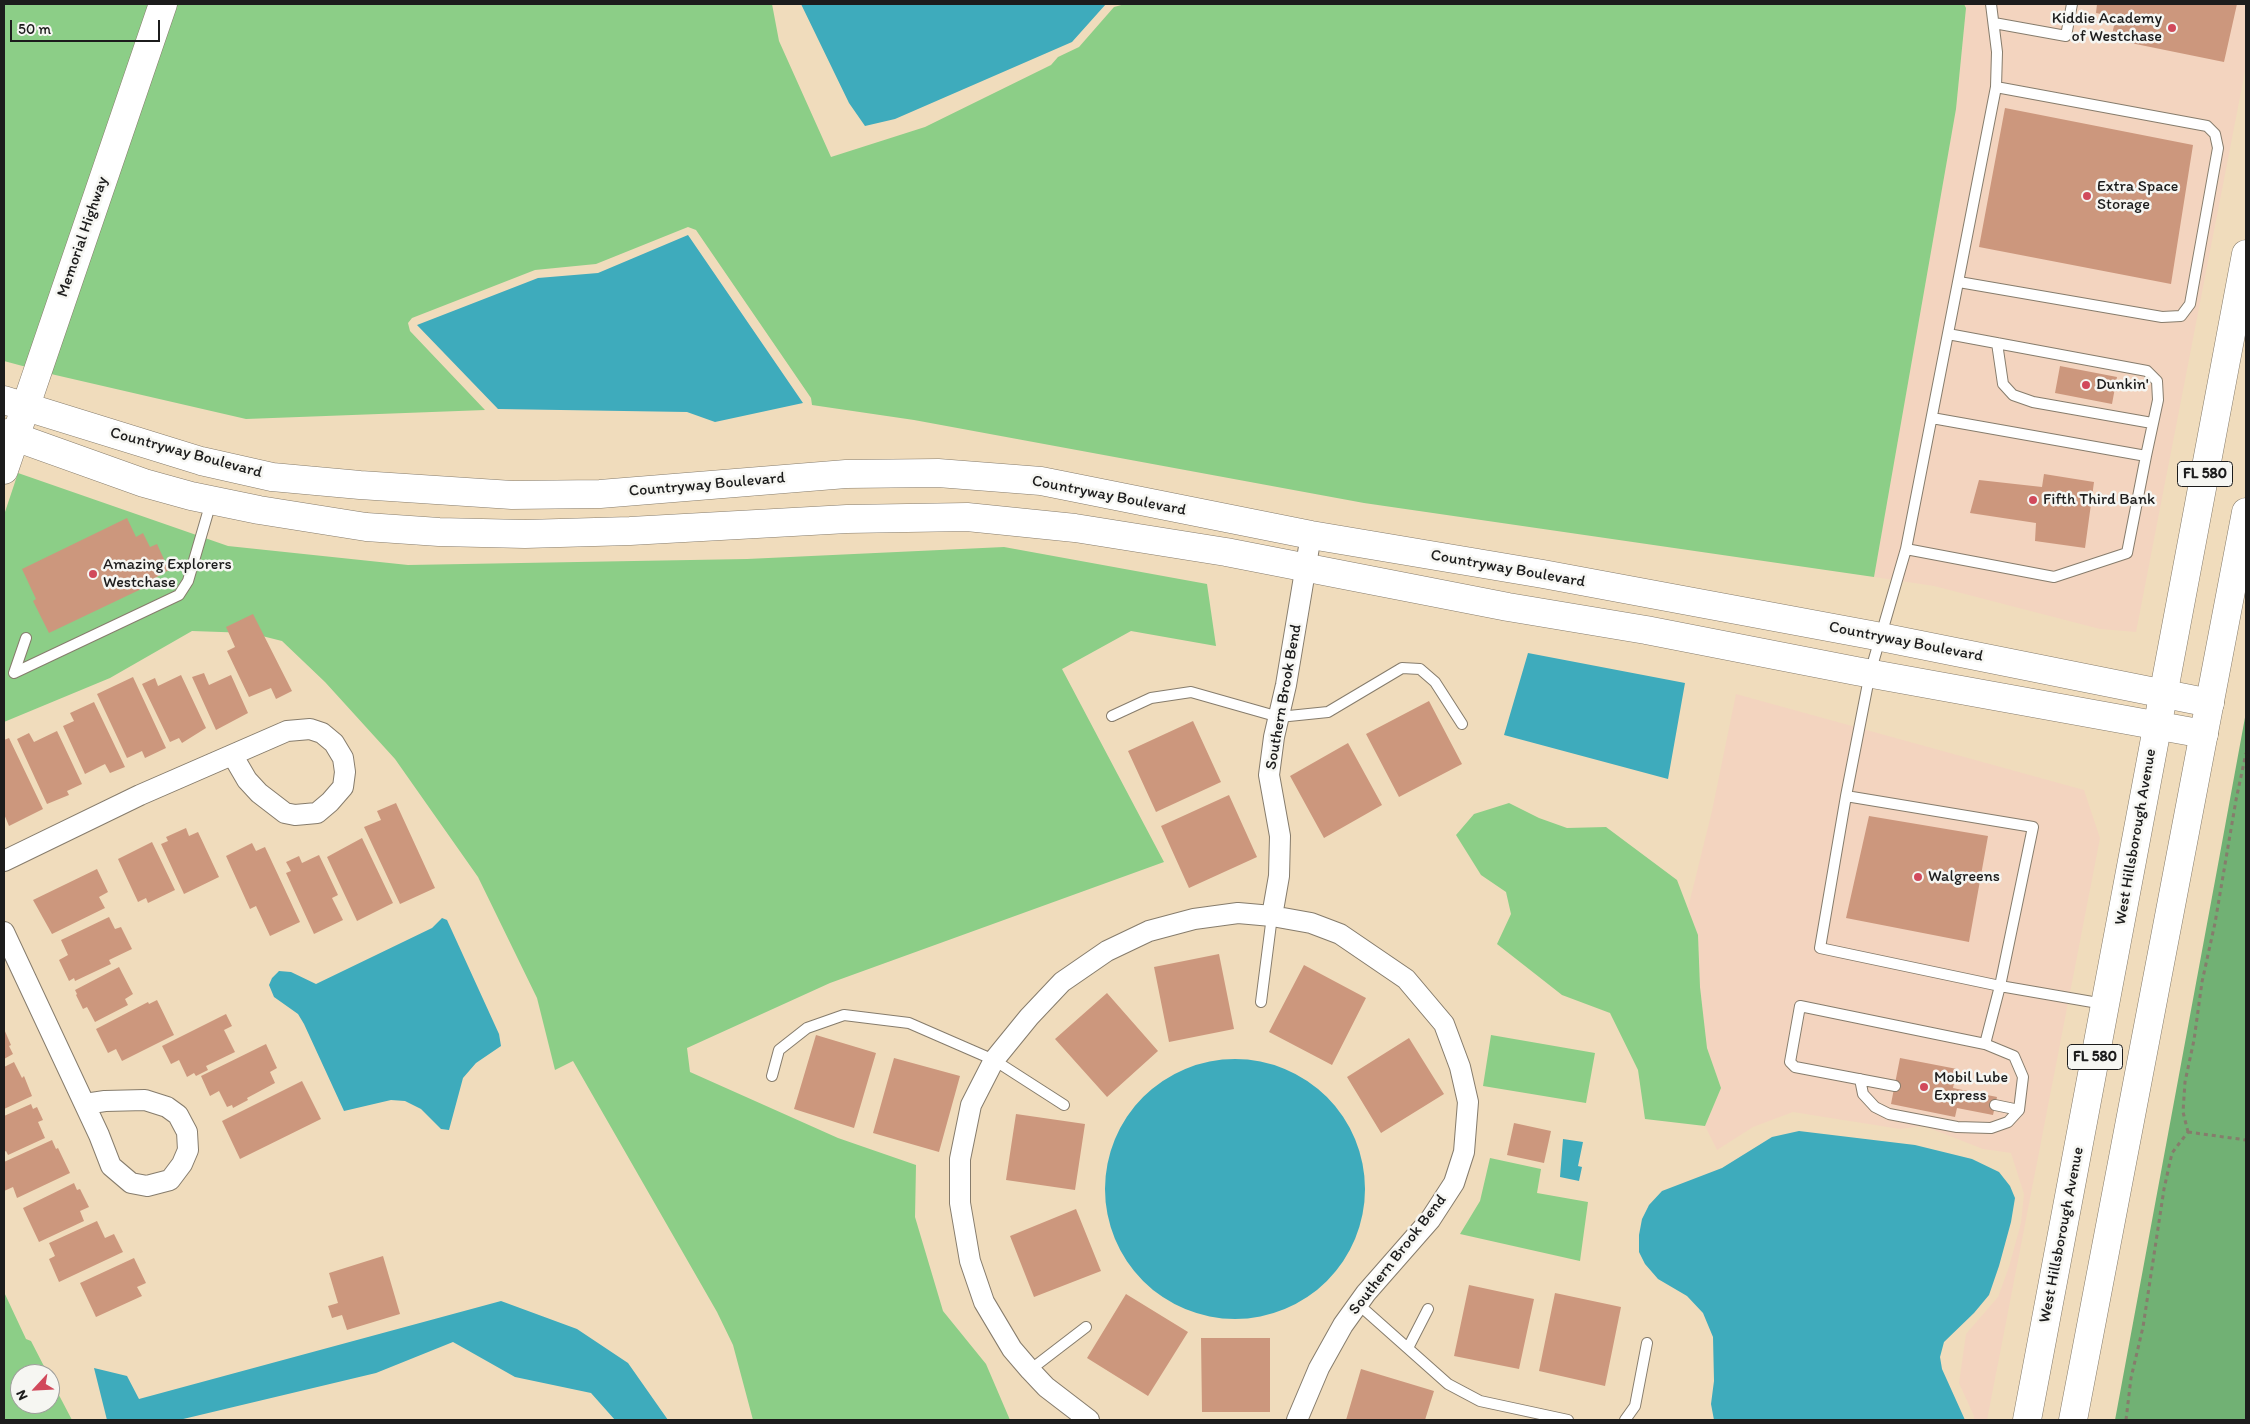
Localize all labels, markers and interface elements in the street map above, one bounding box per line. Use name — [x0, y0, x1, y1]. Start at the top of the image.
place label: Kiddie Academy of Westchase — [2052, 9, 2162, 47]
scale bar — [12, 10, 162, 42]
text: 50 m — [18, 20, 51, 38]
marker: Kiddie Academy of Westchase — [2166, 22, 2178, 34]
street label: Memorial Highway — [53, 174, 113, 300]
place label: Extra Space Storage — [2097, 177, 2178, 215]
marker: Extra Space Storage — [2081, 190, 2093, 202]
place label: Dunkin' — [2096, 375, 2149, 395]
marker: Dunkin' — [2080, 379, 2092, 391]
street label: Countryway Boulevard — [108, 423, 264, 483]
road number: FL 580 — [2178, 462, 2232, 486]
street label: Countryway Boulevard — [628, 469, 786, 501]
street label: Countryway Boulevard — [1030, 472, 1188, 520]
place label: Fifth Third Bank — [2043, 490, 2155, 510]
marker: Fifth Third Bank — [2027, 494, 2039, 506]
street label: Countryway Boulevard — [1429, 546, 1587, 592]
place label: Amazing Explorers Westchase — [103, 555, 232, 593]
marker: Amazing Explorers Westchase — [87, 568, 99, 580]
street label: Countryway Boulevard — [1827, 618, 1985, 666]
street label: Southern Brook Bend — [1262, 623, 1306, 771]
street label: West Hillsborough Avenue — [2111, 747, 2161, 927]
place label: Walgreens — [1928, 867, 2000, 887]
marker: Walgreens — [1912, 871, 1924, 883]
road number: FL 580 — [2068, 1044, 2122, 1070]
place label: Mobil Lube Express — [1934, 1068, 2008, 1106]
marker: Mobil Lube Express — [1918, 1081, 1930, 1093]
street label: West Hillsborough Avenue — [2036, 1145, 2088, 1325]
street label: Southern Brook Bend — [1345, 1191, 1451, 1319]
north arrow — [10, 1364, 60, 1414]
text: N — [12, 1387, 32, 1403]

